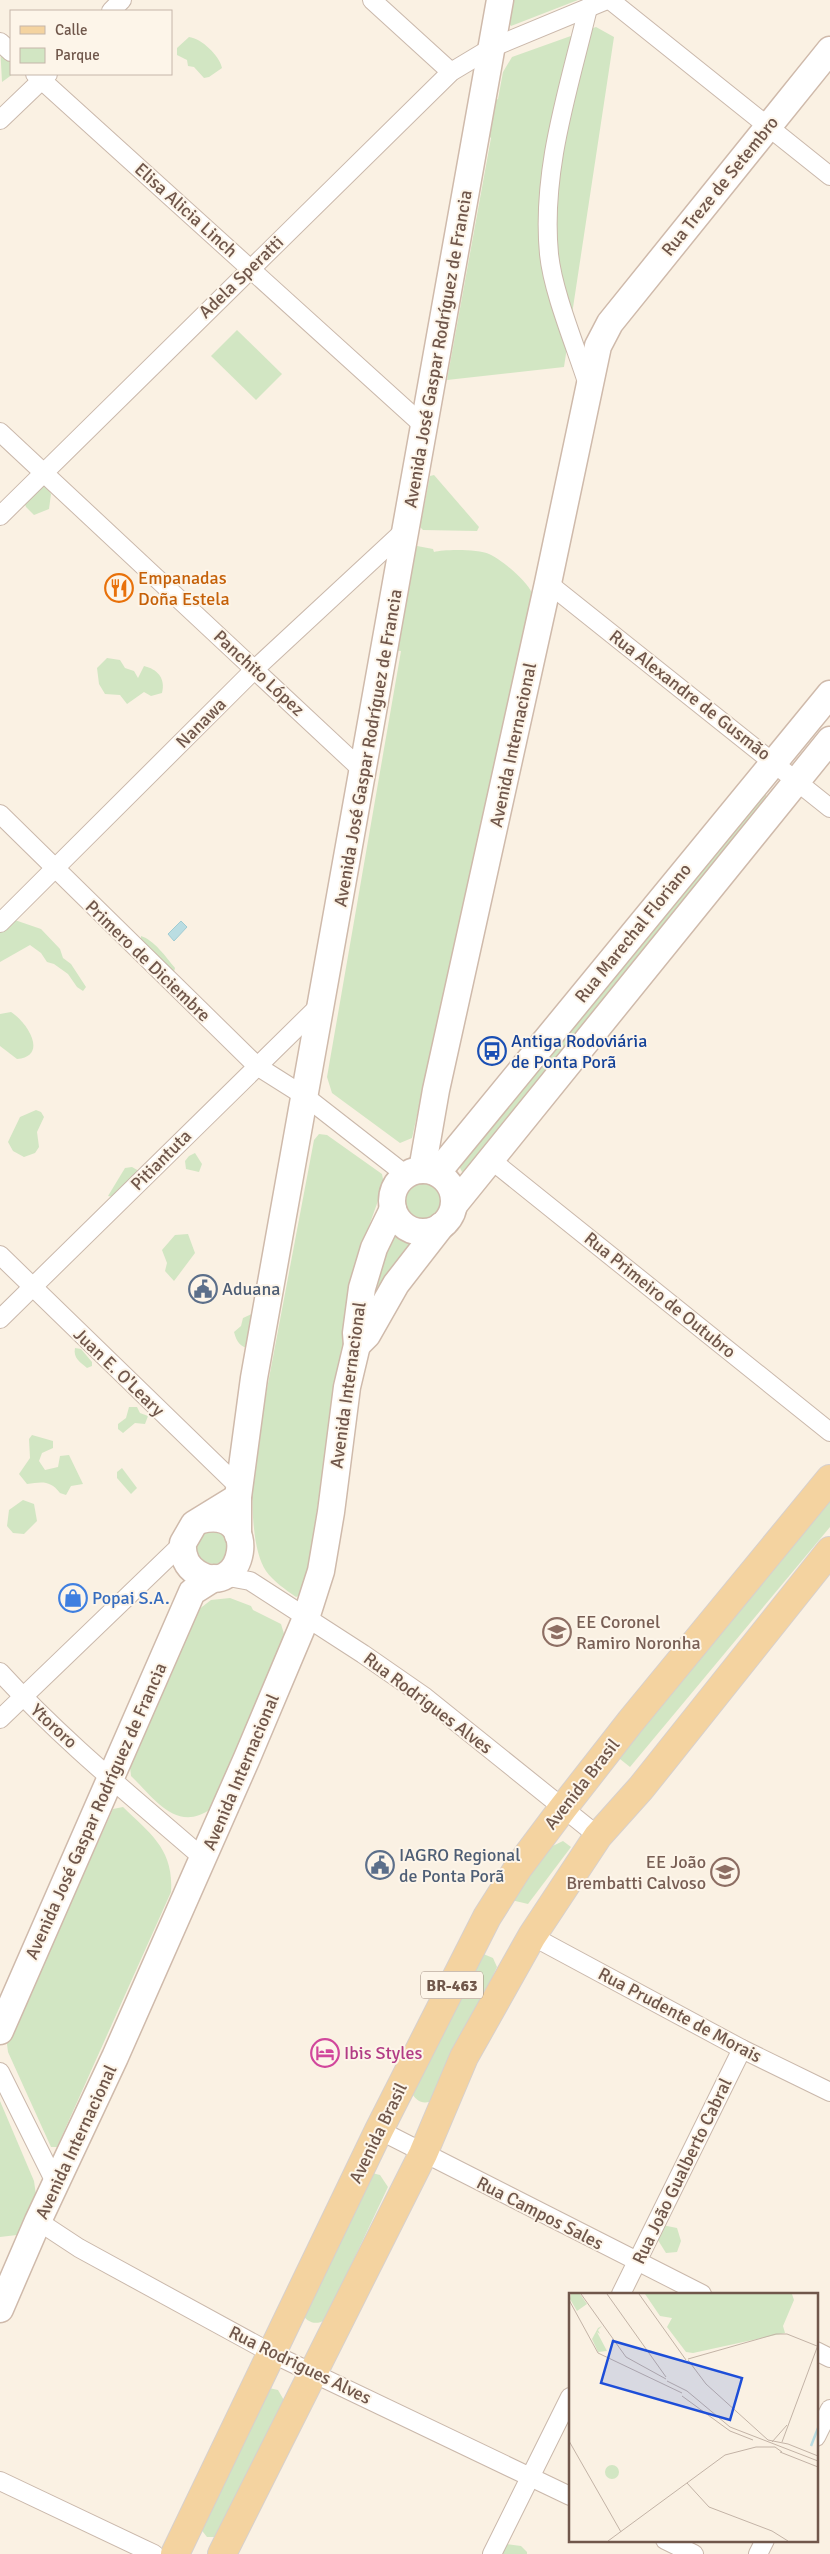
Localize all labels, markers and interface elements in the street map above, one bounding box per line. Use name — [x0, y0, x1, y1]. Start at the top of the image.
legend — [10, 10, 172, 75]
text: Calle — [55, 21, 88, 39]
text: Parque — [55, 46, 100, 64]
street label: Rua Treze de Setembro — [657, 112, 783, 260]
street label: Elisa Alicia Linch — [130, 158, 242, 262]
street label: Avenida José Gaspar Rodríguez de Francia — [399, 188, 477, 510]
street label: Adela Speratti — [194, 231, 288, 323]
place label: Empanadas Doña Estela — [138, 567, 230, 610]
restaurant icon: Empanadas Doña Estela — [104, 573, 134, 603]
street label: Avenida José Gaspar Rodríguez de Francia — [329, 587, 407, 909]
street label: Panchito López — [209, 625, 309, 721]
street label: Rua Alexandre de Gusmão — [605, 625, 775, 765]
street label: Avenida Internacional — [485, 661, 541, 829]
street label: Nanawa — [171, 693, 231, 753]
street label: Rua Marechal Floriano — [570, 859, 696, 1007]
street label: Primero de Diciembre — [81, 896, 215, 1026]
place label: Antiga Rodoviária de Ponta Porã — [511, 1030, 647, 1073]
bus stop icon: Antiga Rodoviária de Ponta Porã — [477, 1036, 507, 1066]
street label: Pitiantuta — [126, 1125, 196, 1195]
street label: Rua Primeiro de Outubro — [580, 1227, 740, 1363]
public building icon: Aduana — [188, 1274, 218, 1304]
place label: Aduana — [222, 1278, 280, 1300]
street label: Avenida Internacional — [325, 1300, 371, 1470]
street label: Juan E. O'Leary — [69, 1323, 169, 1421]
shop icon: Popai S.A. — [58, 1583, 88, 1613]
place label: Popai S.A. — [92, 1587, 170, 1609]
place label: EE Coronel Ramiro Noronha — [576, 1611, 701, 1654]
school or university icon: EE Coronel Ramiro Noronha — [542, 1617, 572, 1647]
street label: Rua Rodrigues Alves — [359, 1647, 497, 1759]
street label: Avenida José Gaspar Rodríguez de Francia — [20, 1659, 172, 1963]
street label: Avenida Internacional — [198, 1690, 284, 1854]
street label: Ytororo — [26, 1699, 82, 1753]
street label: Avenida Brasil — [540, 1734, 624, 1834]
place label: IAGRO Regional de Ponta Porã — [399, 1844, 520, 1887]
public building icon: IAGRO Regional de Ponta Porã — [365, 1850, 395, 1880]
place label: EE João Brembatti Calvoso — [566, 1851, 706, 1894]
school or university icon: EE João Brembatti Calvoso — [710, 1857, 740, 1887]
street label: Rua Prudente de Morais — [594, 1963, 766, 2067]
road number: BR-463 — [421, 1972, 483, 1998]
hotel icon: Ibis Styles — [310, 2038, 340, 2068]
place label: Ibis Styles — [344, 2042, 422, 2064]
street label: Avenida Internacional — [31, 2061, 121, 2223]
street label: Rua João Gualberto Cabral — [627, 2074, 737, 2268]
street label: Avenida Brasil — [344, 2079, 412, 2187]
street label: Rua Campos Sales — [473, 2172, 607, 2255]
inset map — [569, 2293, 818, 2542]
street label: Rua Rodrigues Alves — [225, 2321, 375, 2409]

